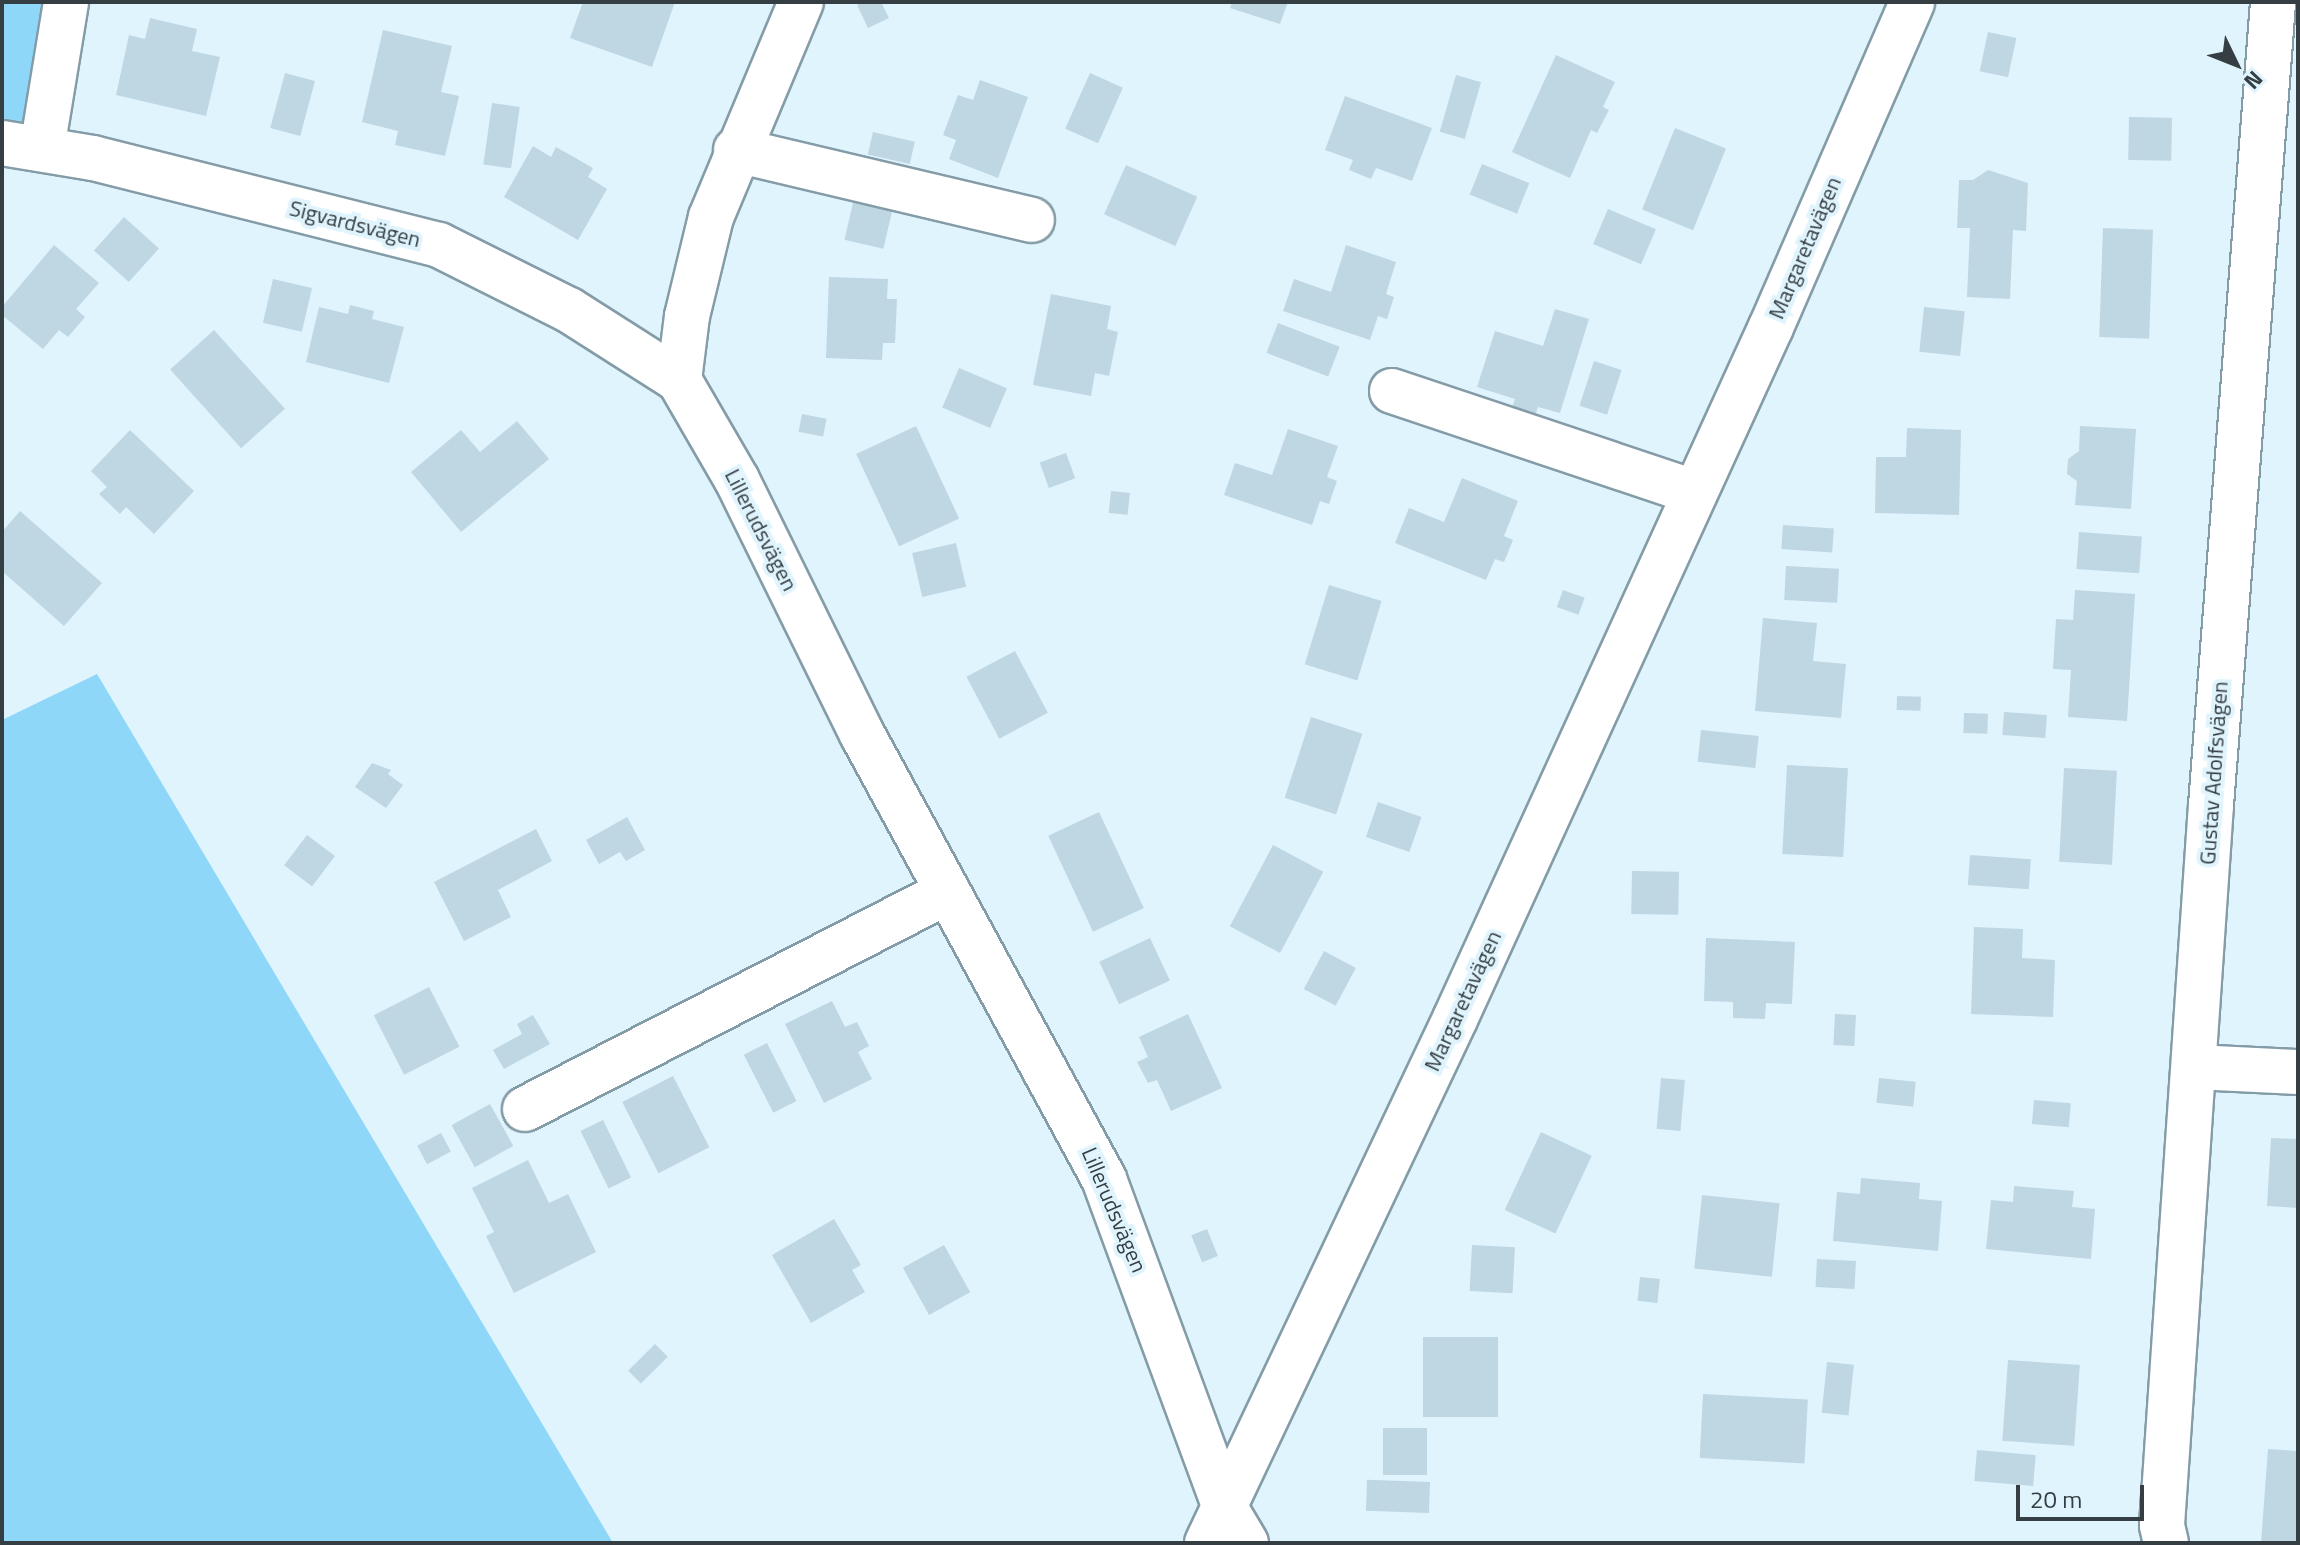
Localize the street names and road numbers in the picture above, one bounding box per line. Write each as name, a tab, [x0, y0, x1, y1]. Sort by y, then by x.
street label: Margaretavägen	[1763, 173, 1847, 323]
street label: Sigvardsvägen	[287, 195, 423, 253]
street label: Lillerudsvägen	[719, 465, 803, 595]
street label: Gustav Adolfsvägen	[2194, 680, 2234, 866]
street label: Margaretavägen	[1419, 927, 1507, 1075]
street label: Lillerudsvägen	[1076, 1143, 1152, 1277]

